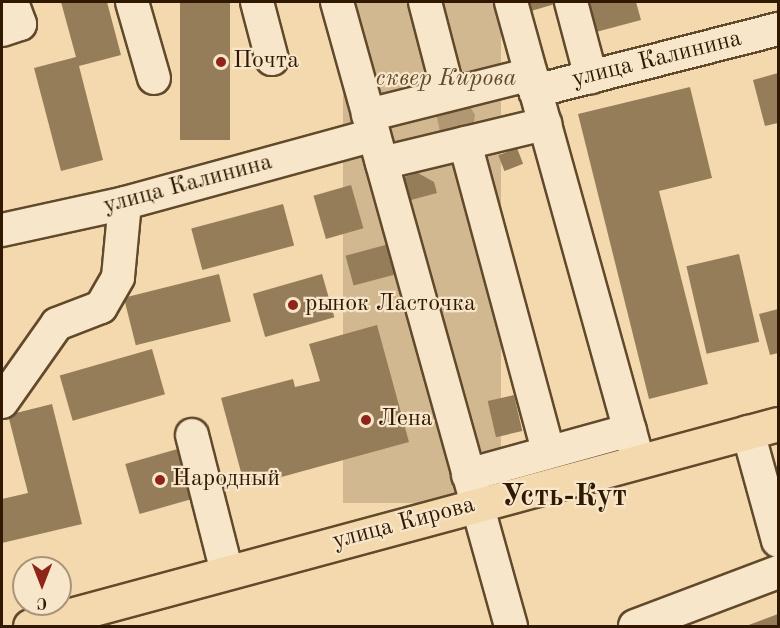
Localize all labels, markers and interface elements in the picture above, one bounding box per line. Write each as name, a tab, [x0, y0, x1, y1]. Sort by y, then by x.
street label: улица Калинина	[569, 25, 745, 95]
place label: Почта	[233, 48, 299, 76]
marker: Почта	[214, 55, 228, 69]
park label: сквер Кирова	[376, 66, 516, 94]
street label: улица Калинина	[100, 149, 276, 221]
place label: рынок Ласточка	[305, 291, 476, 319]
marker: рынок Ласточка	[286, 298, 300, 312]
place label: Лена	[378, 406, 433, 434]
marker: Лена	[359, 413, 373, 427]
place label: Народный	[172, 466, 280, 494]
marker: Народный	[153, 473, 167, 487]
district label: Усть-Кут	[501, 479, 627, 515]
street label: улица Кирова	[330, 491, 478, 557]
north arrow	[12, 556, 72, 616]
text: С	[37, 594, 47, 610]

